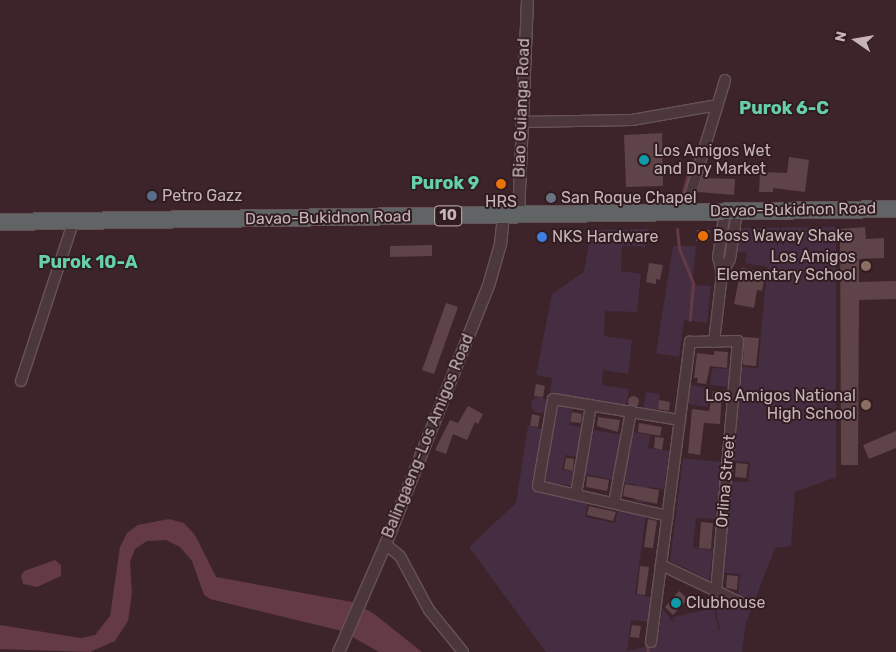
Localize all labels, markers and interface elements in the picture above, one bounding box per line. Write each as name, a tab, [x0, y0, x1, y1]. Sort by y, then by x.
north arrow	[831, 15, 881, 65]
text: N	[831, 30, 850, 43]
street label: Biao Guianga Road	[510, 38, 534, 178]
district label: Purok 6-C	[739, 97, 829, 119]
place label: Los Amigos Wet and Dry Market	[654, 141, 771, 179]
marker: Los Amigos Wet and Dry Market	[638, 154, 650, 166]
district label: Purok 9	[411, 172, 479, 194]
marker: HRS	[495, 178, 507, 190]
place label: Petro Gazz	[162, 186, 242, 206]
place label: San Roque Chapel	[561, 188, 697, 208]
marker: Petro Gazz	[146, 190, 158, 202]
place label: HRS	[485, 192, 517, 212]
marker: San Roque Chapel	[545, 192, 557, 204]
street label: Davao-Bukidnon Road	[710, 199, 876, 221]
road number: 10	[433, 204, 463, 228]
street label: Davao-Bukidnon Road	[245, 207, 411, 229]
place label: Boss Waway Shake	[713, 226, 854, 246]
place label: NKS Hardware	[552, 227, 658, 247]
marker: Boss Waway Shake	[697, 230, 709, 242]
marker: NKS Hardware	[536, 231, 548, 243]
place label: Los Amigos Elementary School	[716, 247, 856, 285]
district label: Purok 10-A	[38, 251, 138, 273]
marker: Los Amigos Elementary School	[860, 260, 872, 272]
street label: Balingaeng-Los Amigos Road	[378, 331, 478, 541]
place label: Los Amigos National High School	[705, 386, 856, 424]
marker: Los Amigos National High School	[860, 399, 872, 411]
street label: Orlina Street	[712, 434, 740, 528]
place label: Clubhouse	[686, 593, 765, 613]
marker: Clubhouse	[670, 597, 682, 609]

